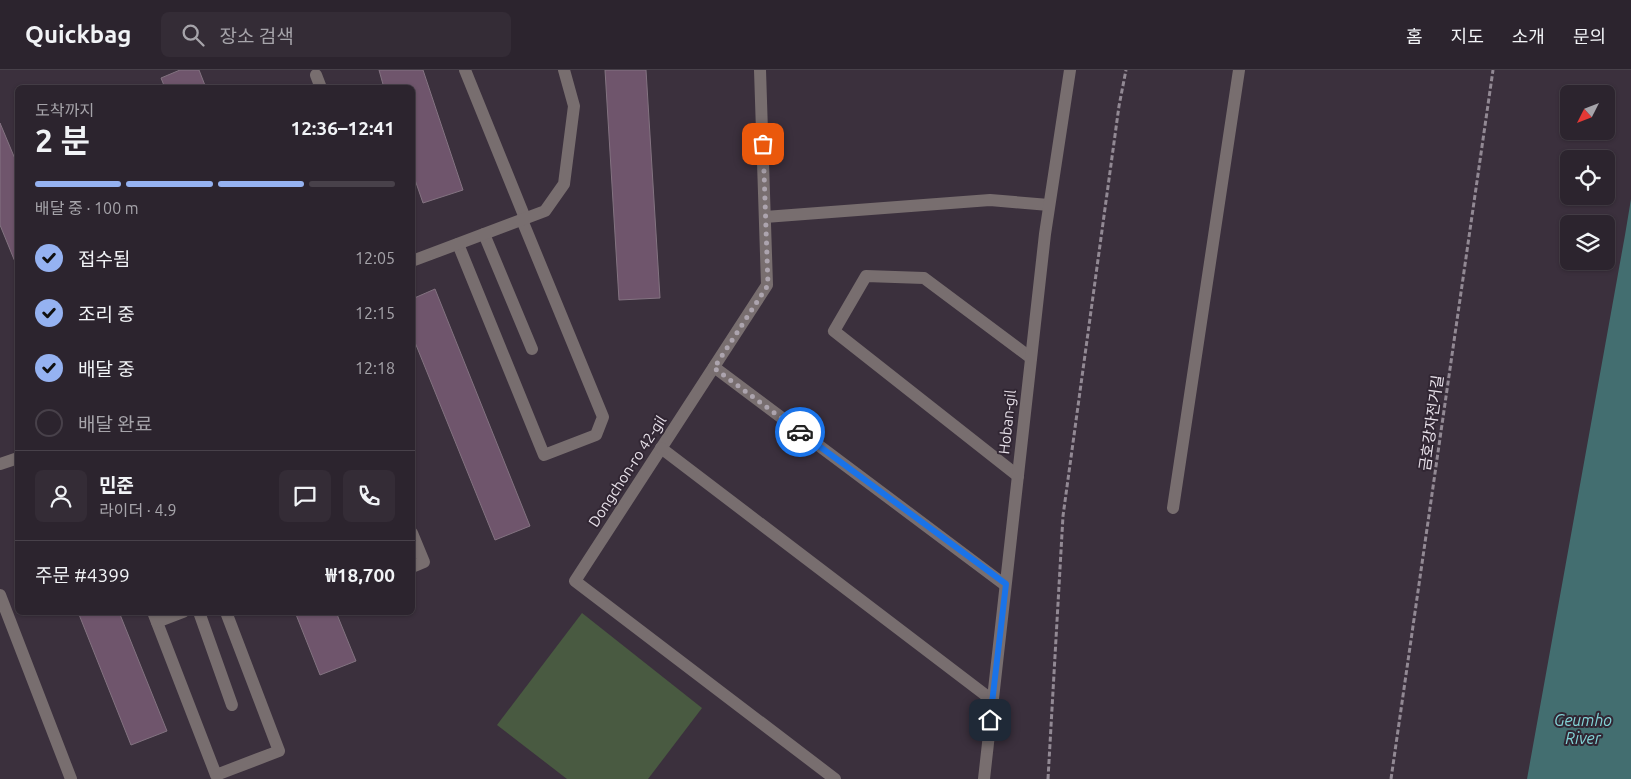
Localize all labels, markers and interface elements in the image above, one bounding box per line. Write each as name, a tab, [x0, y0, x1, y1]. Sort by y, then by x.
search box	[161, 12, 511, 57]
text: Quickbag	[25, 21, 131, 48]
icon: search	[179, 21, 207, 49]
text: 장소 검색	[219, 25, 294, 47]
text: 홈	[1406, 26, 1423, 46]
text: 지도	[1451, 26, 1484, 46]
text: 소개	[1512, 26, 1545, 46]
text: 문의	[1573, 26, 1606, 46]
north arrow	[1560, 85, 1615, 140]
map controls	[1560, 85, 1615, 270]
text: 도착까지	[35, 101, 94, 119]
text: 12:36–12:41	[290, 117, 395, 139]
text: 2 분	[35, 122, 90, 158]
pin	[742, 123, 784, 165]
icon: bag	[749, 130, 777, 158]
button: locate	[1560, 150, 1615, 205]
text: 배달 중 · 100 m	[35, 199, 139, 217]
button: layers	[1560, 215, 1615, 270]
icon: check	[35, 244, 63, 272]
text: 접수됨	[78, 248, 130, 270]
text: 12:05	[355, 249, 395, 267]
icon: check	[35, 299, 63, 327]
text: 조리 중	[78, 303, 135, 325]
text: 12:15	[355, 304, 395, 322]
icon: check	[35, 354, 63, 382]
text: 배달 중	[78, 358, 135, 380]
text: 12:18	[355, 359, 395, 377]
street label: 금호강자전거길	[1416, 374, 1446, 472]
street label: Hoban-gil	[995, 389, 1019, 455]
courier	[775, 407, 825, 457]
street label: Dongchon-ro 42-gil	[585, 412, 669, 530]
text: 배달 완료	[78, 413, 152, 435]
icon: car	[786, 418, 814, 446]
button: person	[35, 470, 87, 522]
button: chat	[279, 470, 331, 522]
button: phone	[343, 470, 395, 522]
text: 민준	[99, 474, 134, 496]
text: 라이더 · 4.9	[99, 501, 176, 519]
text: 주문 #4399	[35, 564, 130, 586]
text: ₩18,700	[326, 564, 395, 586]
pin	[969, 699, 1011, 741]
icon: home	[976, 706, 1004, 734]
water label: Geumho River	[1554, 711, 1612, 747]

